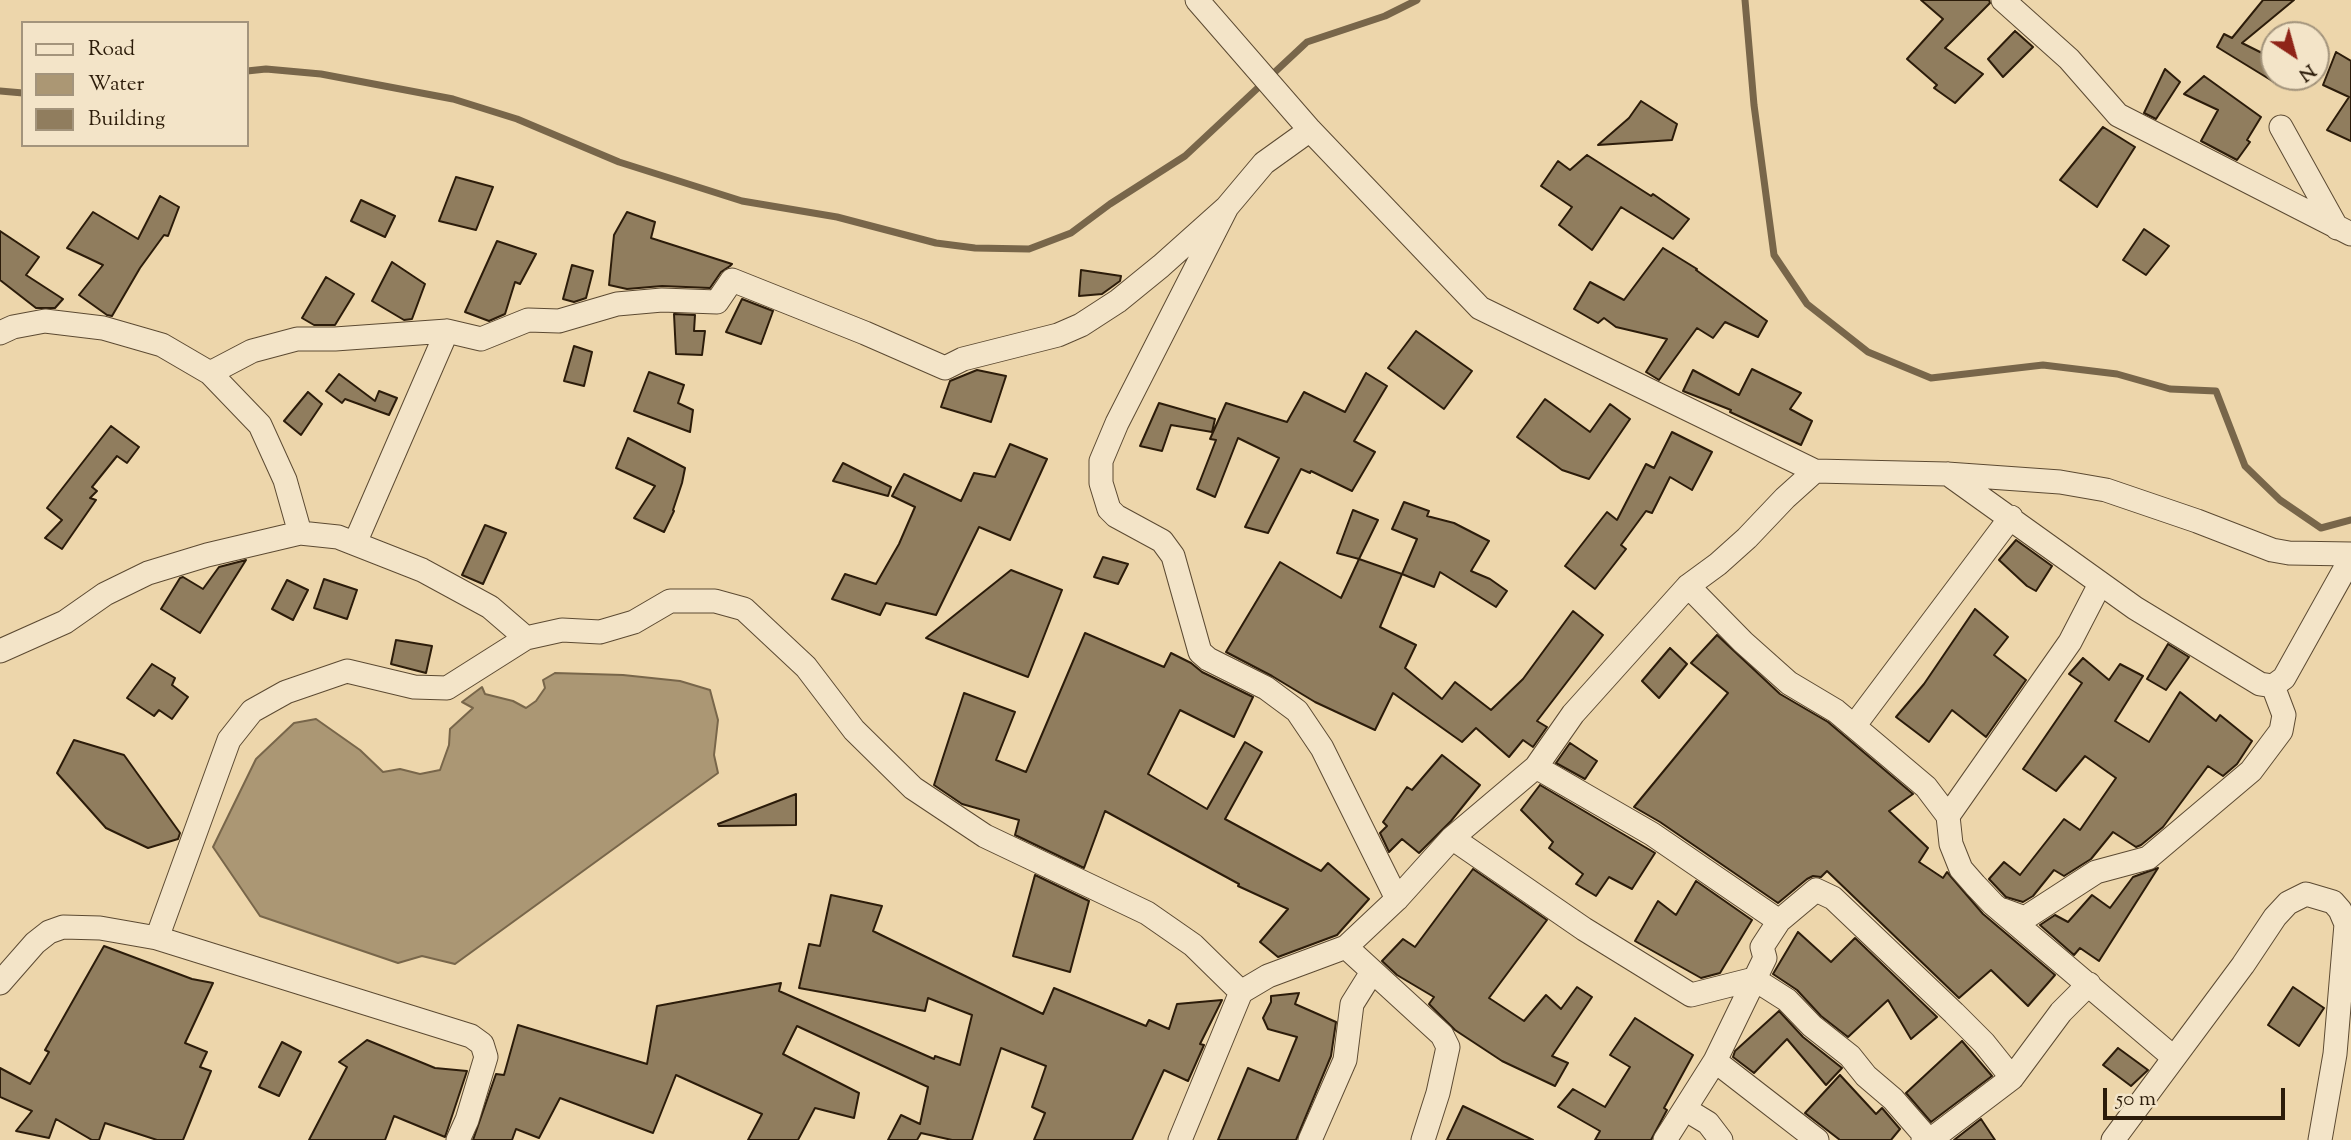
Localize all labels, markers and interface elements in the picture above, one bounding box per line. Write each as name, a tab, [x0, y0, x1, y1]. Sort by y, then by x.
legend	[21, 21, 248, 147]
north arrow	[2260, 21, 2330, 91]
text: Road	[88, 35, 135, 65]
text: N	[2292, 56, 2321, 87]
text: Water	[88, 70, 144, 100]
text: Building	[88, 105, 165, 135]
scale bar	[2106, 1074, 2288, 1118]
text: 50 m	[2116, 1085, 2156, 1115]

